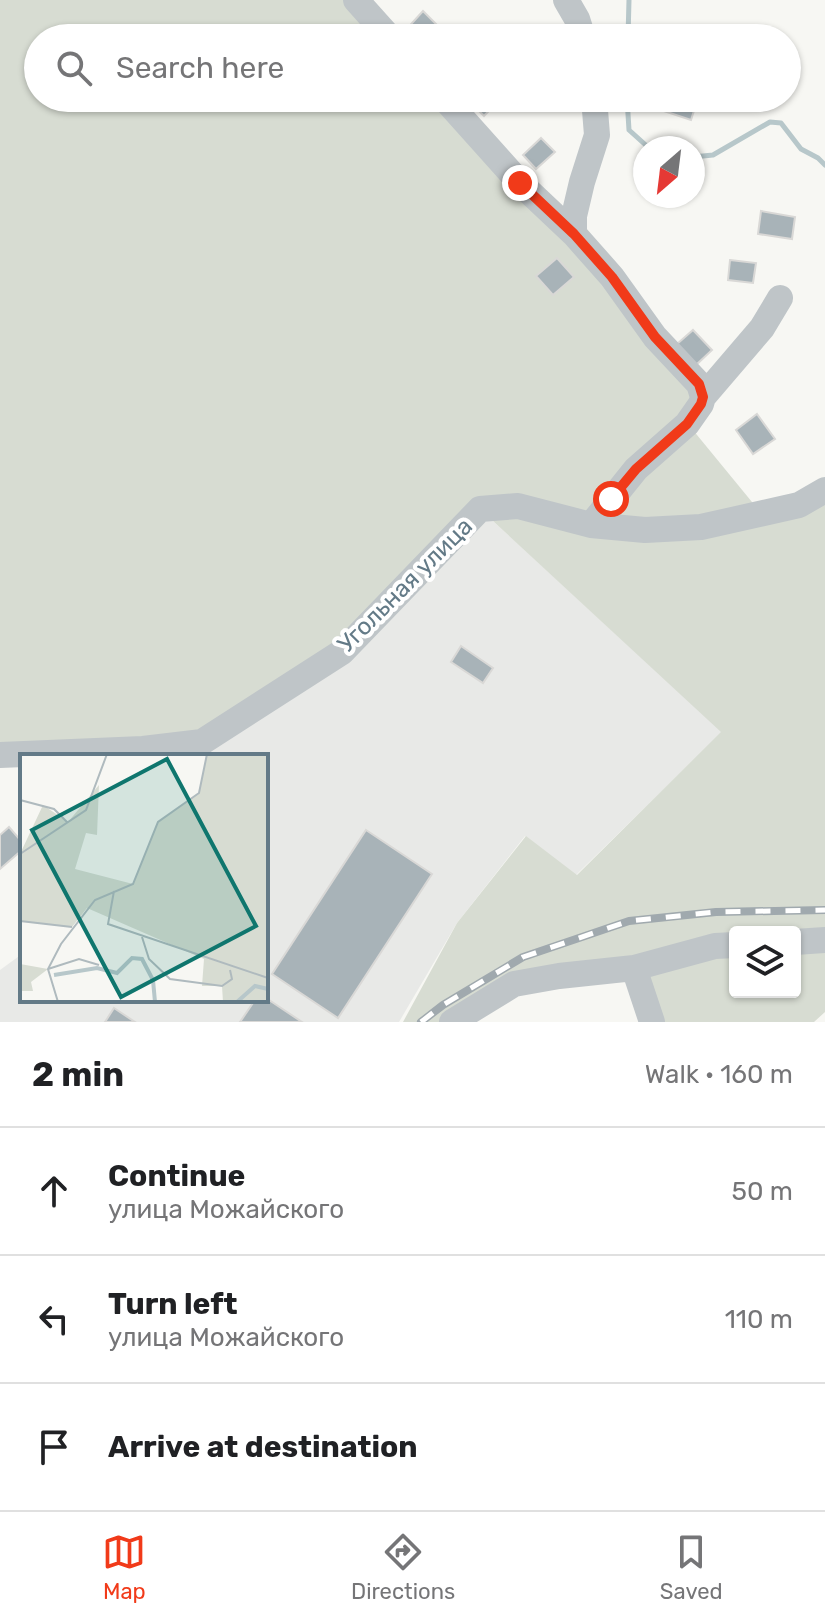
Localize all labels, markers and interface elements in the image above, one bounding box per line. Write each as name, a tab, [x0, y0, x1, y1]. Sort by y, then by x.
search box	[24, 24, 801, 112]
icon: search	[52, 46, 96, 90]
text: Search here	[116, 50, 284, 86]
north arrow	[633, 136, 705, 208]
route end	[502, 165, 538, 201]
route start	[593, 481, 629, 517]
street label: Угольная улица	[332, 512, 478, 658]
inset map	[20, 754, 268, 1002]
map controls	[729, 926, 801, 998]
button: layers	[729, 926, 801, 998]
text: 2 min	[32, 1054, 124, 1095]
text: Walk · 160 m	[645, 1059, 793, 1090]
text: Continue	[108, 1158, 245, 1194]
icon: ahead	[32, 1169, 76, 1213]
text: 50 m	[732, 1176, 793, 1207]
text: улица Можайского	[108, 1194, 344, 1225]
text: Turn left	[108, 1286, 238, 1322]
icon: left	[32, 1297, 76, 1341]
text: 110 m	[725, 1304, 793, 1335]
text: улица Можайского	[108, 1322, 344, 1353]
icon: arrive	[32, 1425, 76, 1469]
text: Arrive at destination	[108, 1429, 418, 1465]
tab: Map	[102, 1530, 146, 1605]
tab: Directions	[351, 1530, 455, 1605]
tab: Saved	[660, 1530, 723, 1605]

